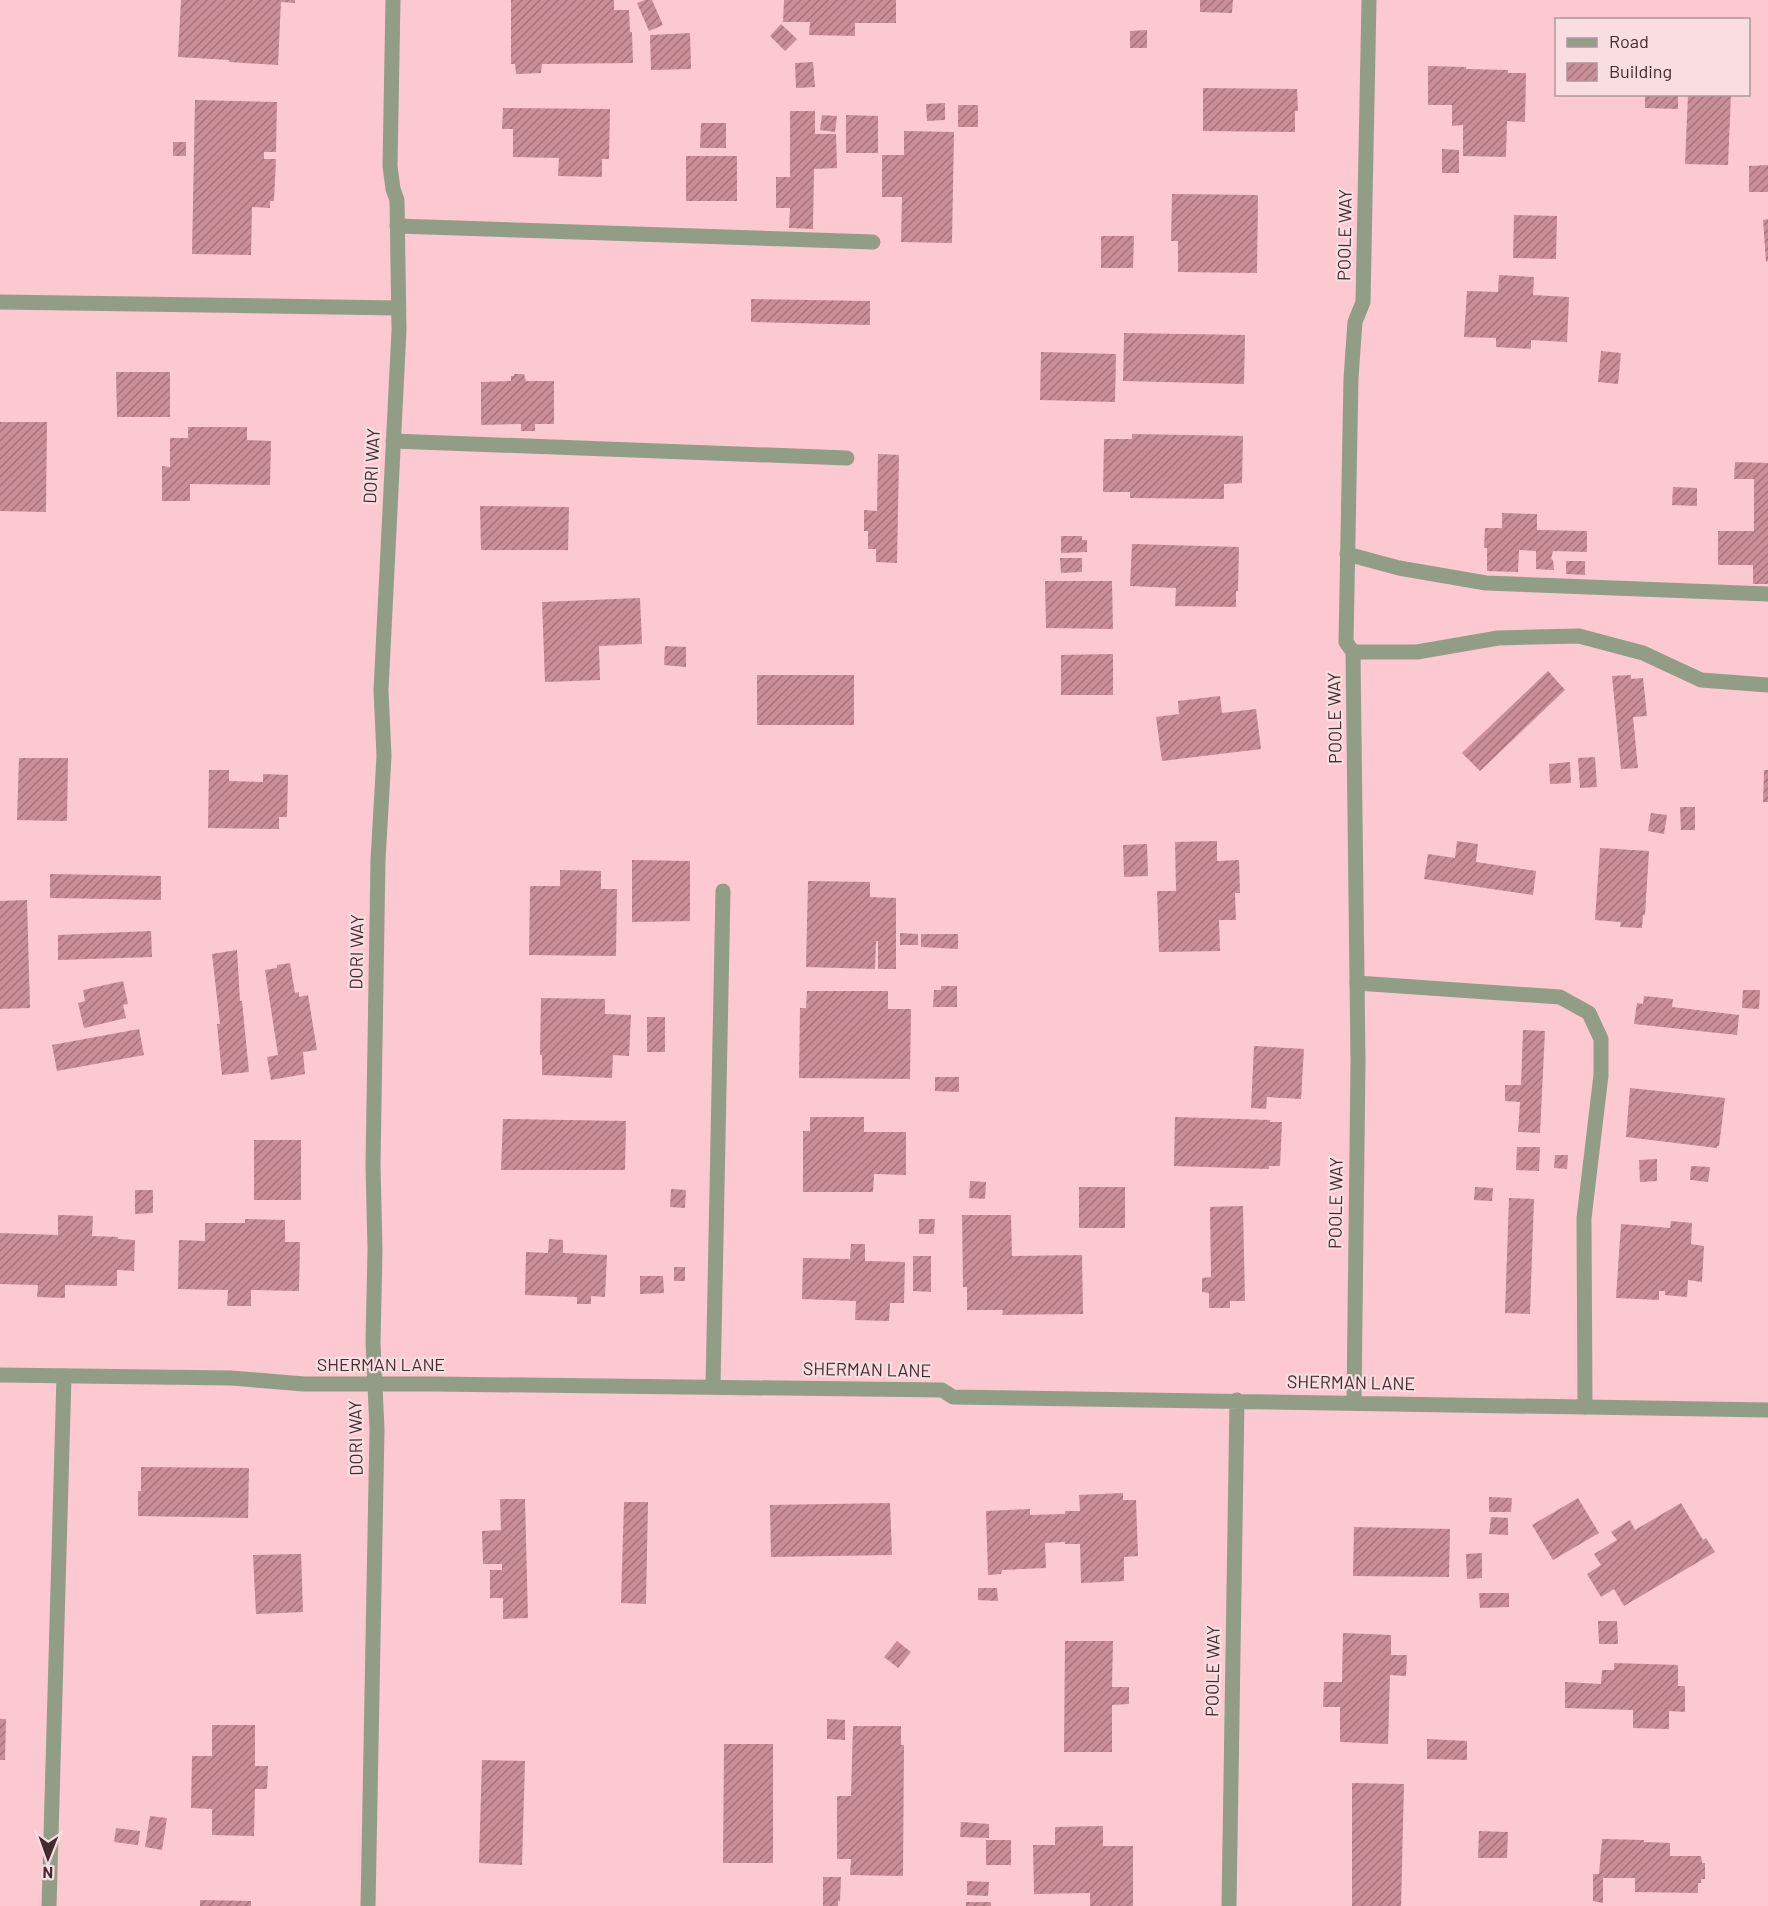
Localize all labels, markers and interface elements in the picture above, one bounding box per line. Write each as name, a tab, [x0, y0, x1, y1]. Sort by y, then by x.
legend	[1555, 18, 1750, 96]
text: Road	[1609, 30, 1649, 52]
text: Building	[1609, 60, 1672, 82]
street label: POOLE WAY	[1332, 189, 1356, 281]
street label: DORI WAY	[358, 428, 384, 504]
street label: POOLE WAY	[1322, 672, 1346, 764]
street label: DORI WAY	[344, 914, 368, 990]
street label: POOLE WAY	[1323, 1157, 1347, 1249]
street label: SHERMAN LANE	[317, 1353, 445, 1375]
street label: SHERMAN LANE	[803, 1357, 931, 1381]
street label: SHERMAN LANE	[1287, 1370, 1415, 1394]
street label: DORI WAY	[343, 1400, 367, 1476]
street label: POOLE WAY	[1200, 1625, 1224, 1717]
north arrow	[18, 1828, 78, 1888]
text: N	[42, 1864, 53, 1883]

